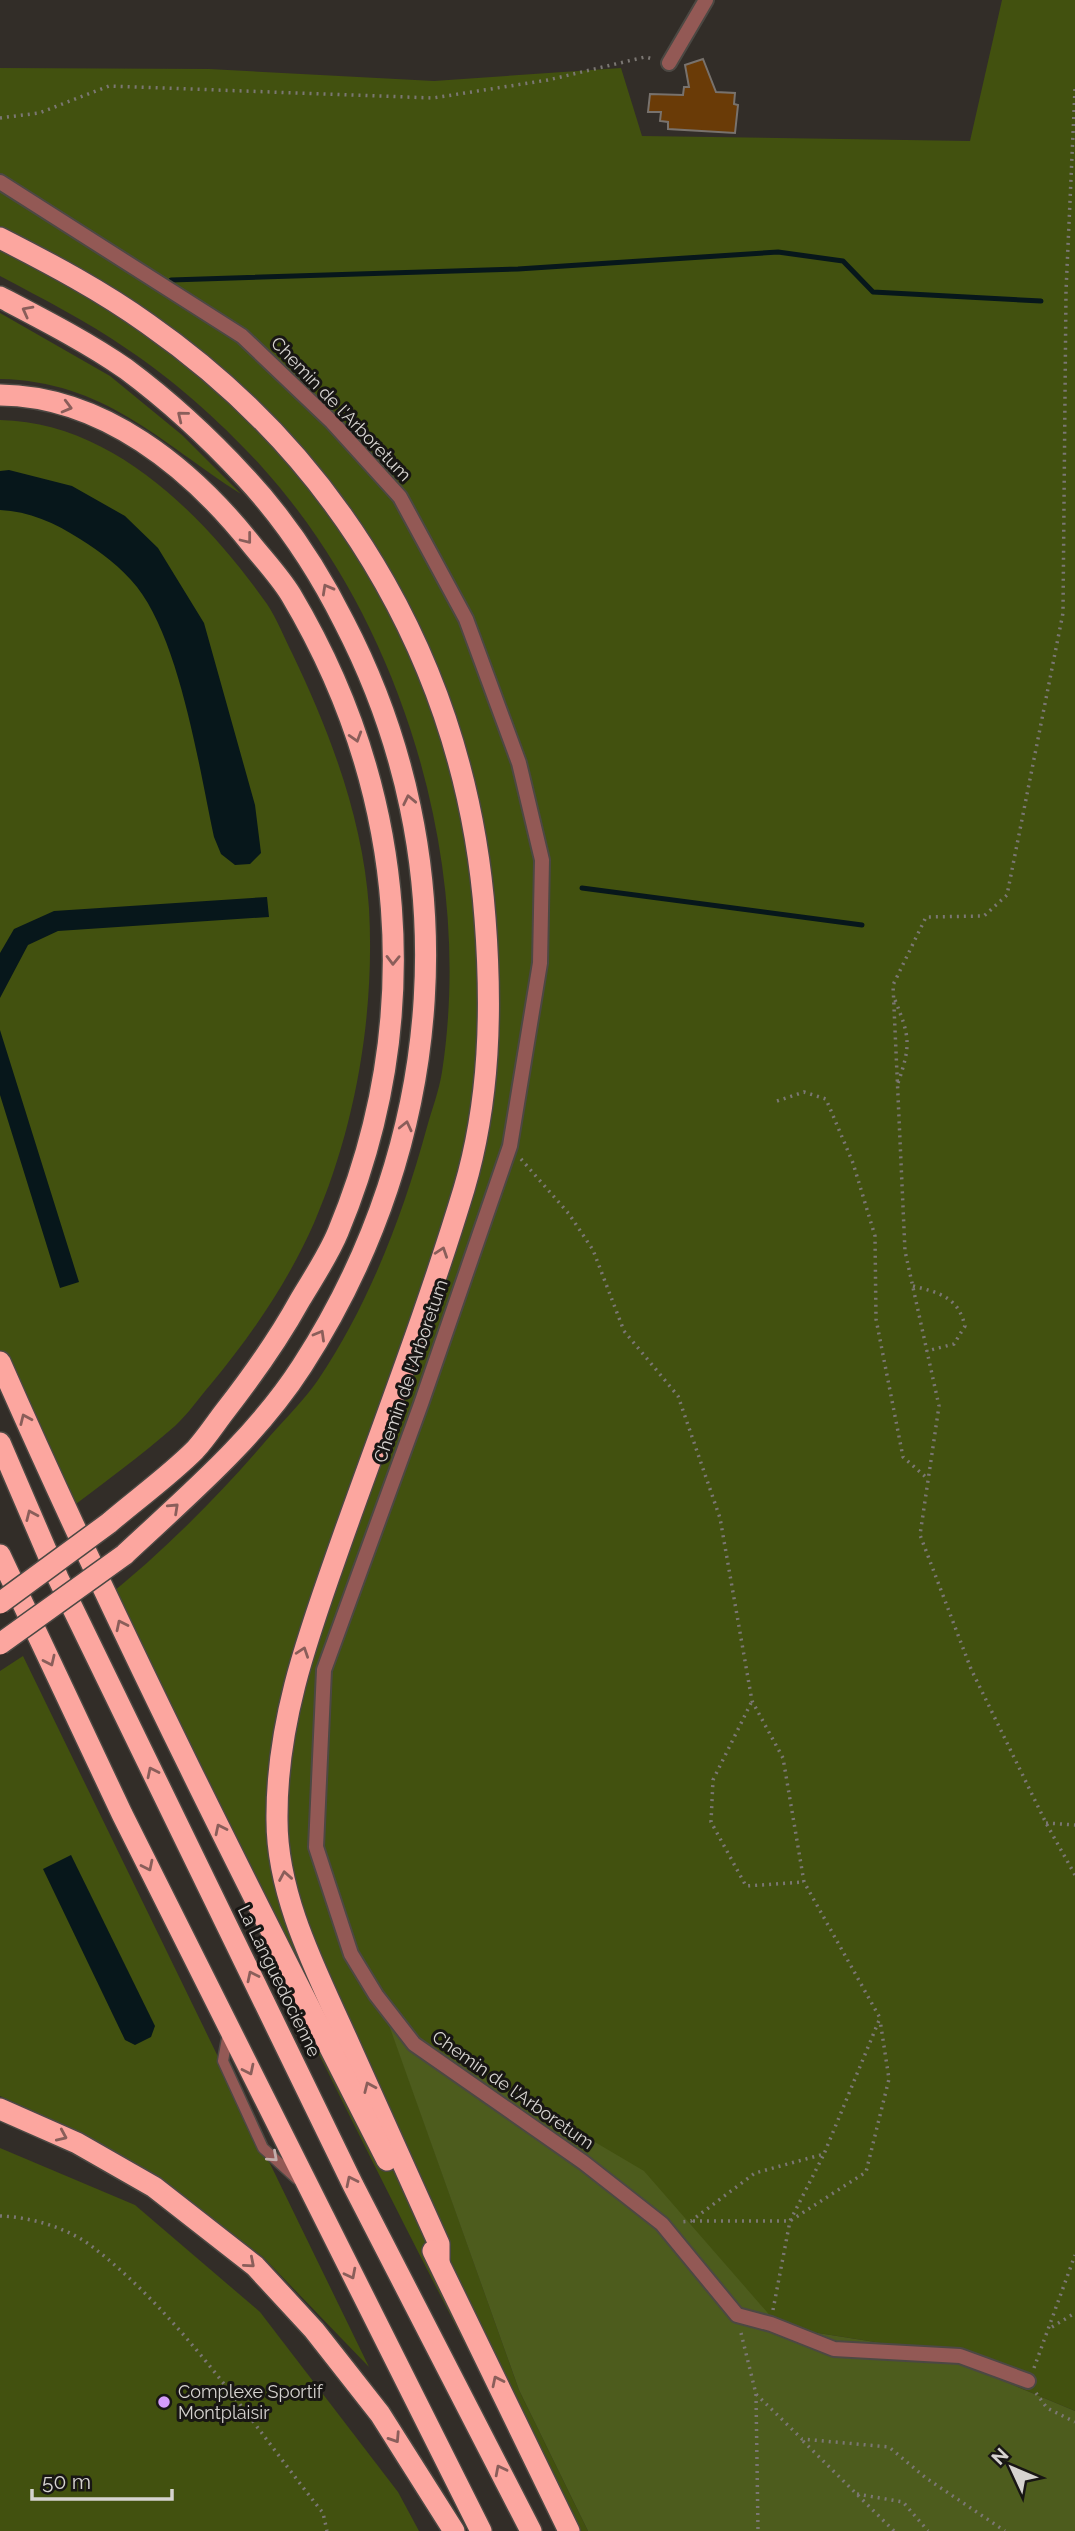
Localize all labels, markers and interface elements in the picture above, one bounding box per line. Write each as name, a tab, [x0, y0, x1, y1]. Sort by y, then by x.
one-way arrow	[22, 306, 34, 319]
street label: Chemin de l'Arboretum	[267, 332, 416, 485]
one-way arrow	[61, 399, 73, 413]
one-way arrow	[178, 411, 190, 424]
one-way arrow	[239, 531, 252, 543]
one-way arrow	[322, 584, 335, 597]
one-way arrow	[347, 731, 362, 743]
one-way arrow	[403, 794, 418, 806]
one-way arrow	[385, 955, 401, 965]
one-way arrow	[397, 1120, 412, 1132]
one-way arrow	[434, 1246, 448, 1259]
street label: Chemin de l'Arboretum	[369, 1276, 452, 1465]
one-way arrow	[312, 1330, 325, 1343]
one-way arrow	[19, 1414, 33, 1426]
one-way arrow	[166, 1504, 179, 1517]
one-way arrow	[25, 1510, 39, 1522]
one-way arrow	[115, 1620, 129, 1632]
one-way arrow	[295, 1646, 309, 1659]
one-way arrow	[42, 1654, 56, 1666]
one-way arrow	[147, 1767, 161, 1779]
one-way arrow	[215, 1824, 229, 1836]
one-way arrow	[140, 1859, 153, 1872]
one-way arrow	[278, 1870, 293, 1882]
street label: La Languedocienne	[234, 1902, 325, 2060]
one-way arrow	[247, 1971, 261, 1983]
street label: Chemin de l'Arboretum	[428, 2026, 598, 2153]
one-way arrow	[240, 2063, 254, 2075]
one-way arrow	[363, 2081, 377, 2094]
one-way arrow	[55, 2128, 68, 2142]
one-way arrow	[265, 2149, 278, 2161]
one-way arrow	[345, 2176, 359, 2188]
one-way arrow	[242, 2255, 255, 2267]
one-way arrow	[342, 2267, 356, 2279]
one-way arrow	[491, 2376, 505, 2388]
place label: Complexe Sportif Montplaisir	[178, 2381, 324, 2423]
marker: Complexe Sportif Montplaisir	[156, 2394, 172, 2410]
one-way arrow	[387, 2430, 400, 2443]
north arrow	[977, 2433, 1047, 2503]
text: N	[987, 2443, 1013, 2469]
scale bar	[32, 2458, 172, 2502]
one-way arrow	[495, 2465, 509, 2477]
text: 50 m	[42, 2469, 91, 2494]

